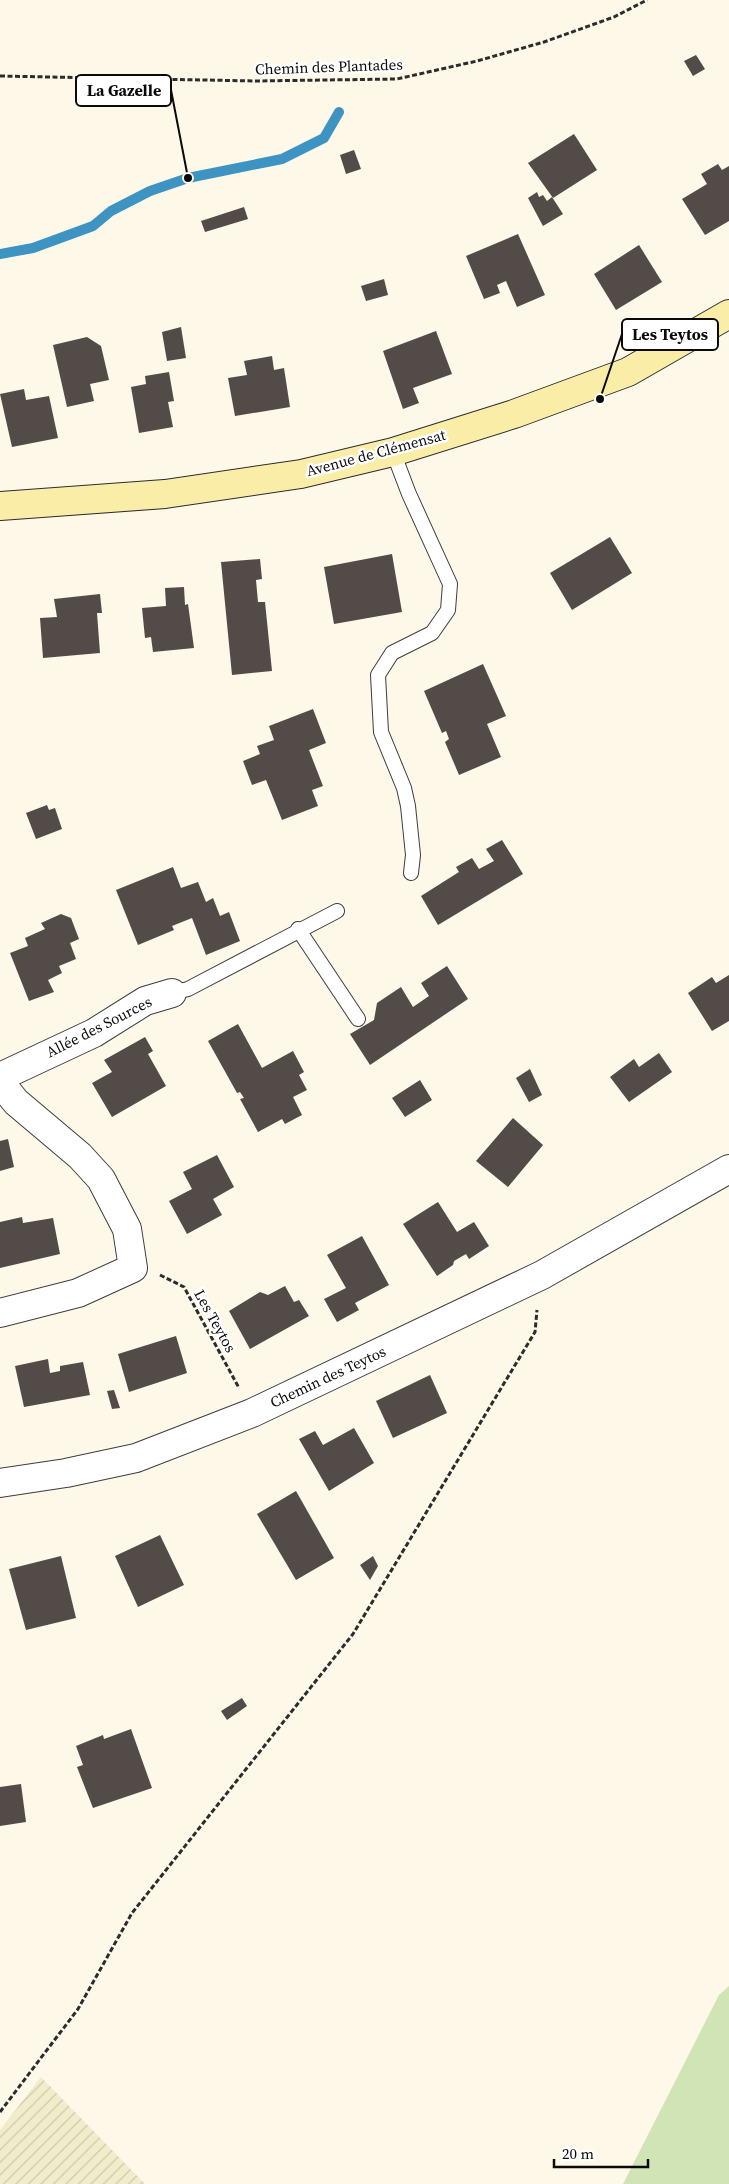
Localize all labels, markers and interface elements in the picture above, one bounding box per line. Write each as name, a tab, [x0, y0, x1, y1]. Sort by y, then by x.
street label: Chemin des Plantades	[255, 53, 403, 80]
callout: La Gazelle	[76, 75, 171, 106]
text: La Gazelle	[87, 79, 161, 101]
callout: Les Teytos	[622, 319, 718, 350]
text: Les Teytos	[632, 323, 708, 345]
street label: Avenue de Clémensat	[304, 424, 448, 481]
street label: Allée des Sources	[42, 991, 155, 1062]
street label: Les Teytos	[189, 1285, 241, 1356]
street label: Chemin des Teytos	[266, 1341, 389, 1413]
scale bar	[554, 2136, 648, 2168]
text: 20 m	[562, 2143, 594, 2164]

